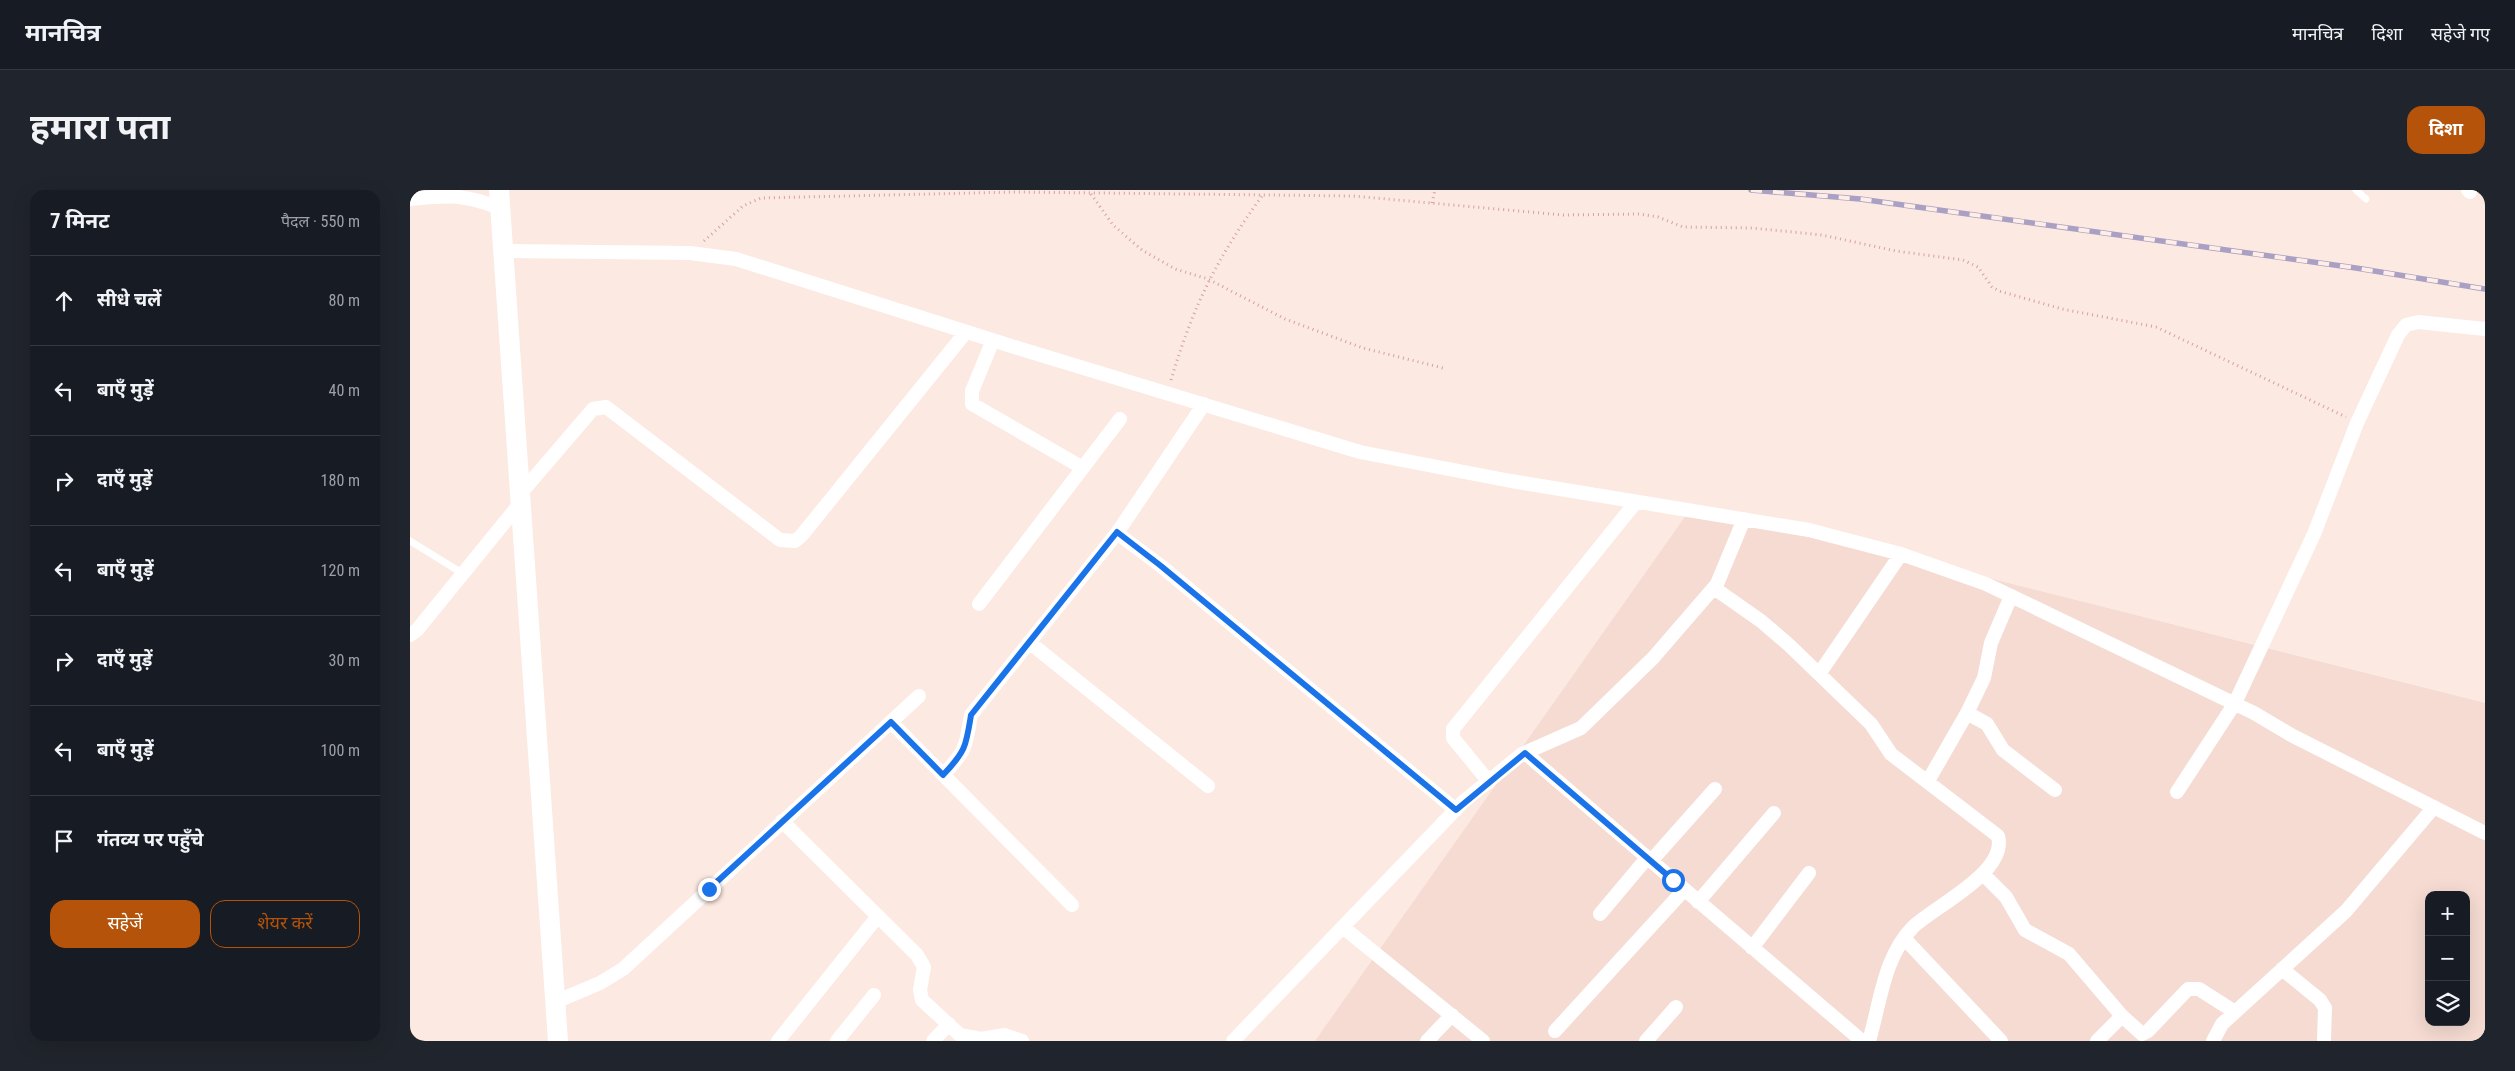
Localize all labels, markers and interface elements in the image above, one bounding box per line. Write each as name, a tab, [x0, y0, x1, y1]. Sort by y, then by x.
text: मानचित्र	[25, 19, 101, 47]
text: मानचित्र	[2292, 23, 2344, 44]
text: दिशा	[2372, 23, 2403, 44]
text: सहेजे गए	[2431, 23, 2490, 44]
button: दिशा	[2407, 106, 2485, 154]
text: हमारा पता	[30, 107, 170, 148]
text: 7 मिनट	[50, 209, 110, 233]
text: पैदल · 550 m	[281, 212, 360, 231]
icon: ahead	[50, 287, 78, 315]
text: सीधे चलें	[97, 288, 161, 311]
text: 80 m	[328, 291, 360, 310]
icon: left	[50, 377, 78, 405]
text: बाएँ मुड़ें	[97, 378, 153, 401]
text: 40 m	[328, 381, 360, 400]
icon: right	[50, 467, 78, 495]
text: दाएँ मुड़ें	[97, 468, 152, 491]
text: 180 m	[321, 471, 360, 490]
icon: left	[50, 557, 78, 585]
text: बाएँ मुड़ें	[97, 558, 153, 581]
text: 120 m	[321, 561, 360, 580]
icon: right	[50, 647, 78, 675]
text: दाएँ मुड़ें	[97, 648, 152, 671]
text: 30 m	[328, 651, 360, 670]
icon: left	[50, 737, 78, 765]
text: बाएँ मुड़ें	[97, 738, 153, 761]
text: 100 m	[321, 741, 360, 760]
icon: arrive	[50, 827, 78, 855]
text: गंतव्य पर पहुँचे	[97, 828, 203, 851]
route start	[1662, 869, 1685, 892]
route end	[698, 878, 721, 901]
map controls	[2425, 891, 2470, 1026]
button: +	[2425, 891, 2470, 936]
button: सहेजें	[50, 900, 200, 948]
button: शेयर करें	[210, 900, 360, 948]
button: −	[2425, 936, 2470, 981]
button: layers	[2425, 981, 2470, 1026]

